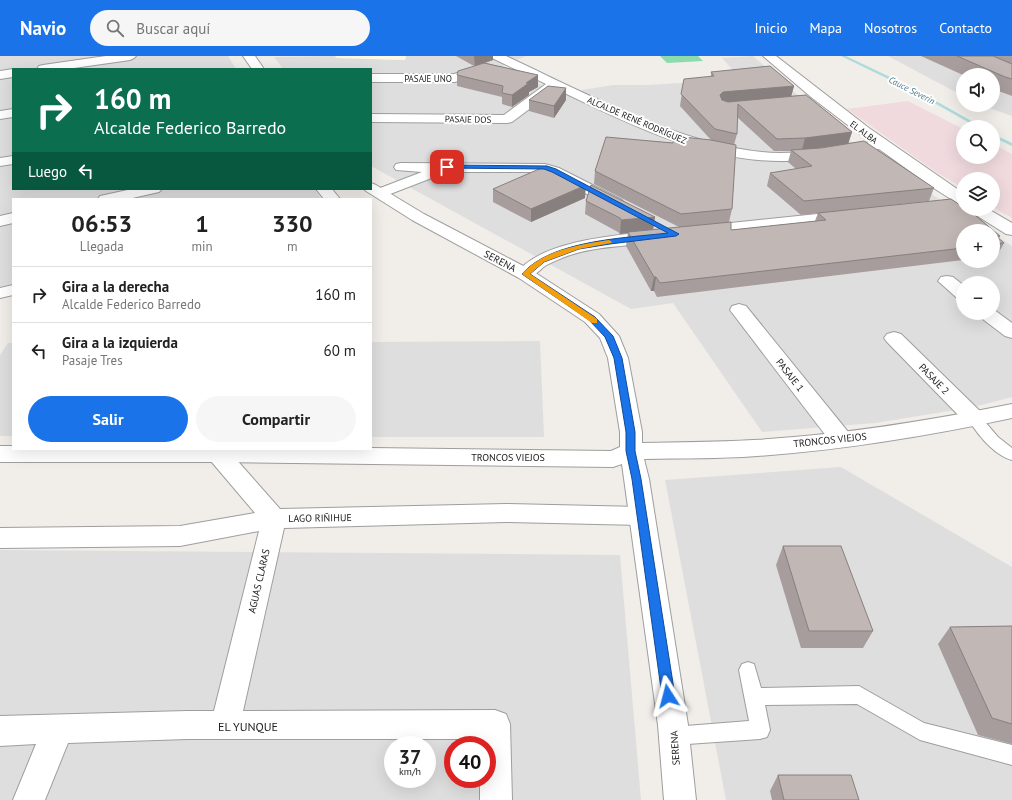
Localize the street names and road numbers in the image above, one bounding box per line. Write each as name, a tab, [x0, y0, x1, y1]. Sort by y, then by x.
street label: PASAJE UNO	[404, 73, 452, 84]
street label: ALCALDE RENÉ RODRÍGUEZ	[586, 94, 688, 146]
street label: PASAJE DOS	[445, 113, 492, 125]
street label: EL ALBA	[848, 118, 881, 146]
street label: SERENA	[482, 247, 518, 275]
street label: PASAJE 1	[773, 356, 807, 394]
street label: PASAJE 2	[916, 361, 952, 397]
street label: TRONCOS VIEJOS	[793, 430, 867, 450]
street label: TRONCOS VIEJOS	[471, 451, 545, 464]
street label: LAGO RIÑIHUE	[288, 511, 352, 525]
street label: AGUAS CLARAS	[245, 548, 273, 614]
street label: EL YUNQUE	[218, 719, 278, 734]
street label: SERENA	[667, 730, 683, 766]

